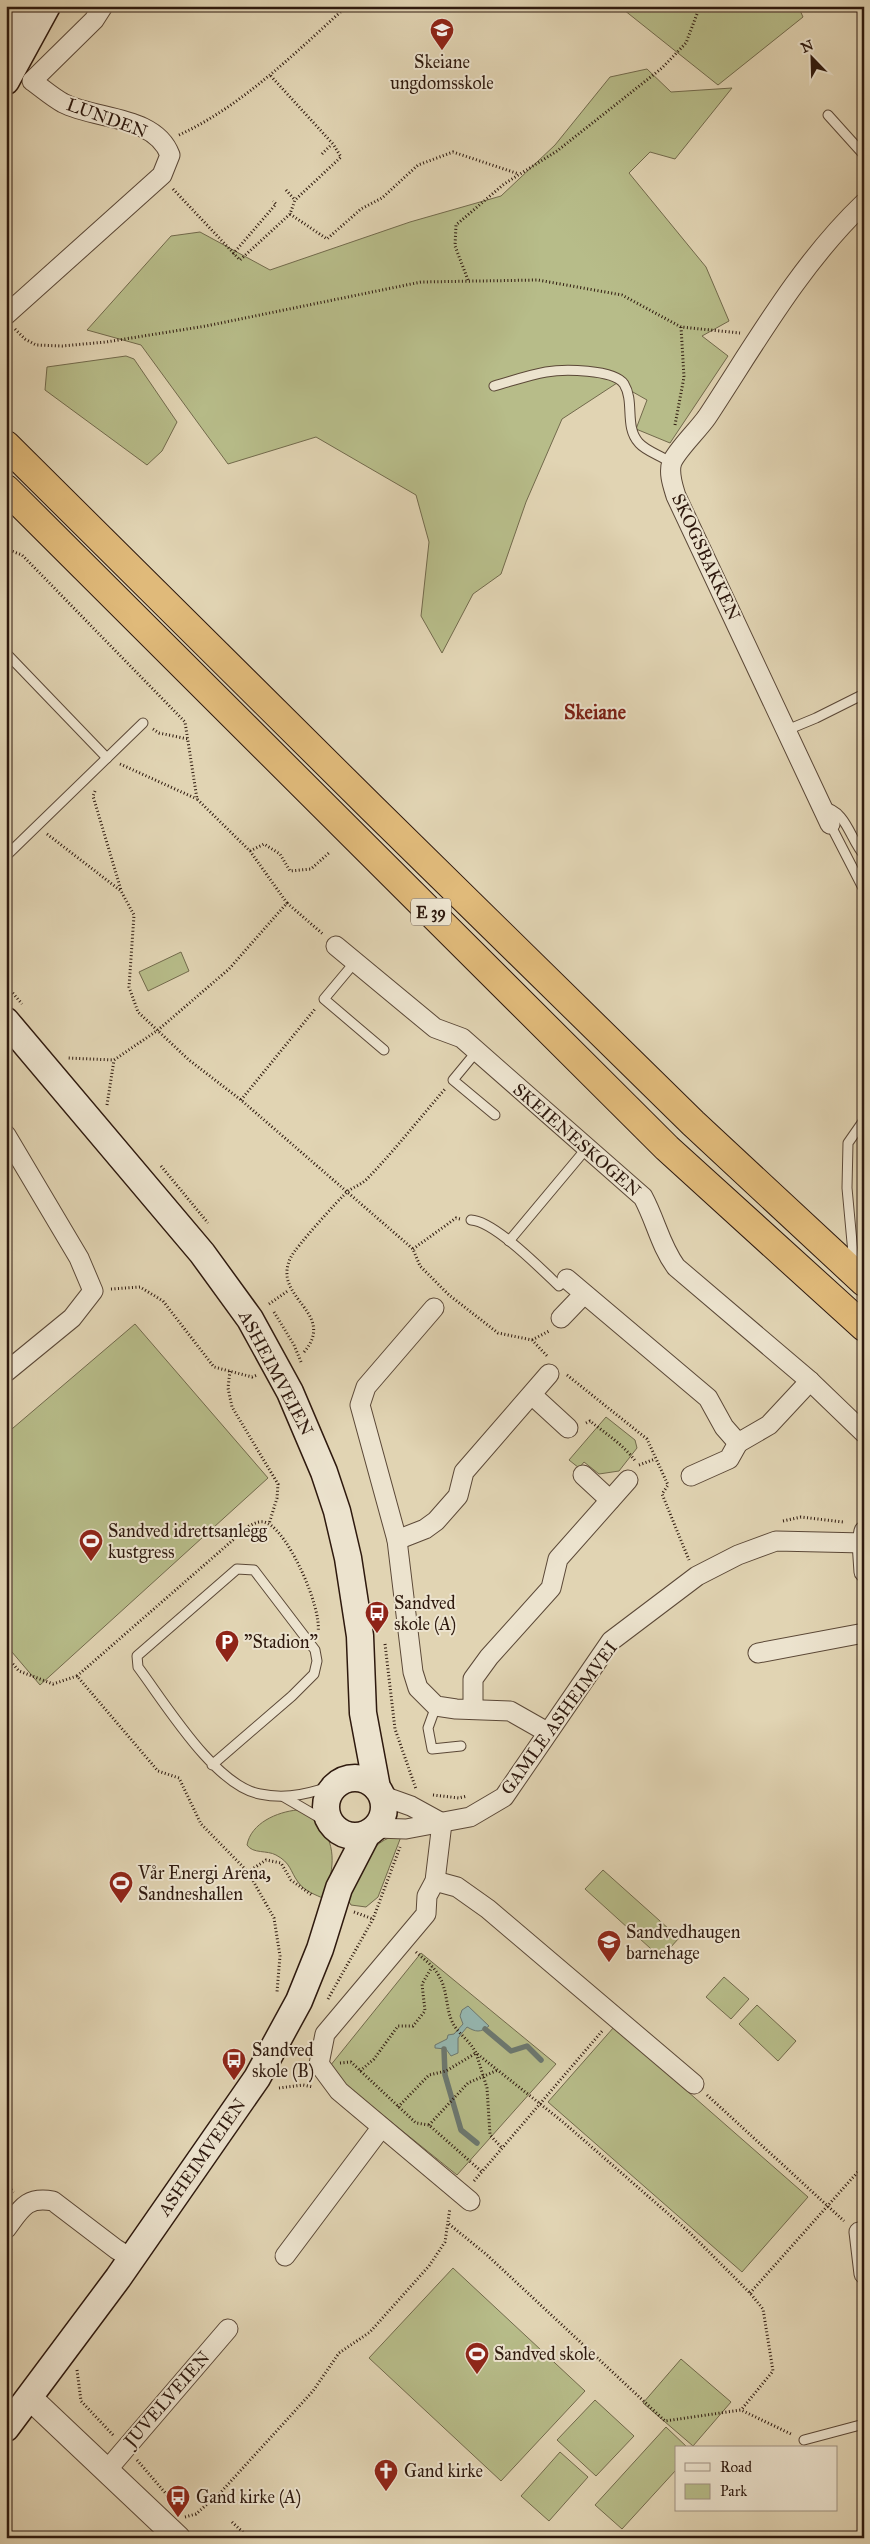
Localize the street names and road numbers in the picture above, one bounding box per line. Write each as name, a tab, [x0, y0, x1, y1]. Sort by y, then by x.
street label: LUNDEN	[64, 93, 150, 143]
street label: SKOGSBAKKEN	[667, 490, 745, 624]
road number: E 39	[411, 899, 451, 926]
street label: SKEIENESKOGEN	[509, 1078, 645, 1202]
street label: ASHEIMVEIEN	[233, 1306, 318, 1439]
street label: GAMLE ASHEIMVEI	[496, 1637, 622, 1799]
street label: ASHEIMVEIEN	[153, 2094, 251, 2221]
street label: JUVELVEIEN	[118, 2347, 215, 2454]

